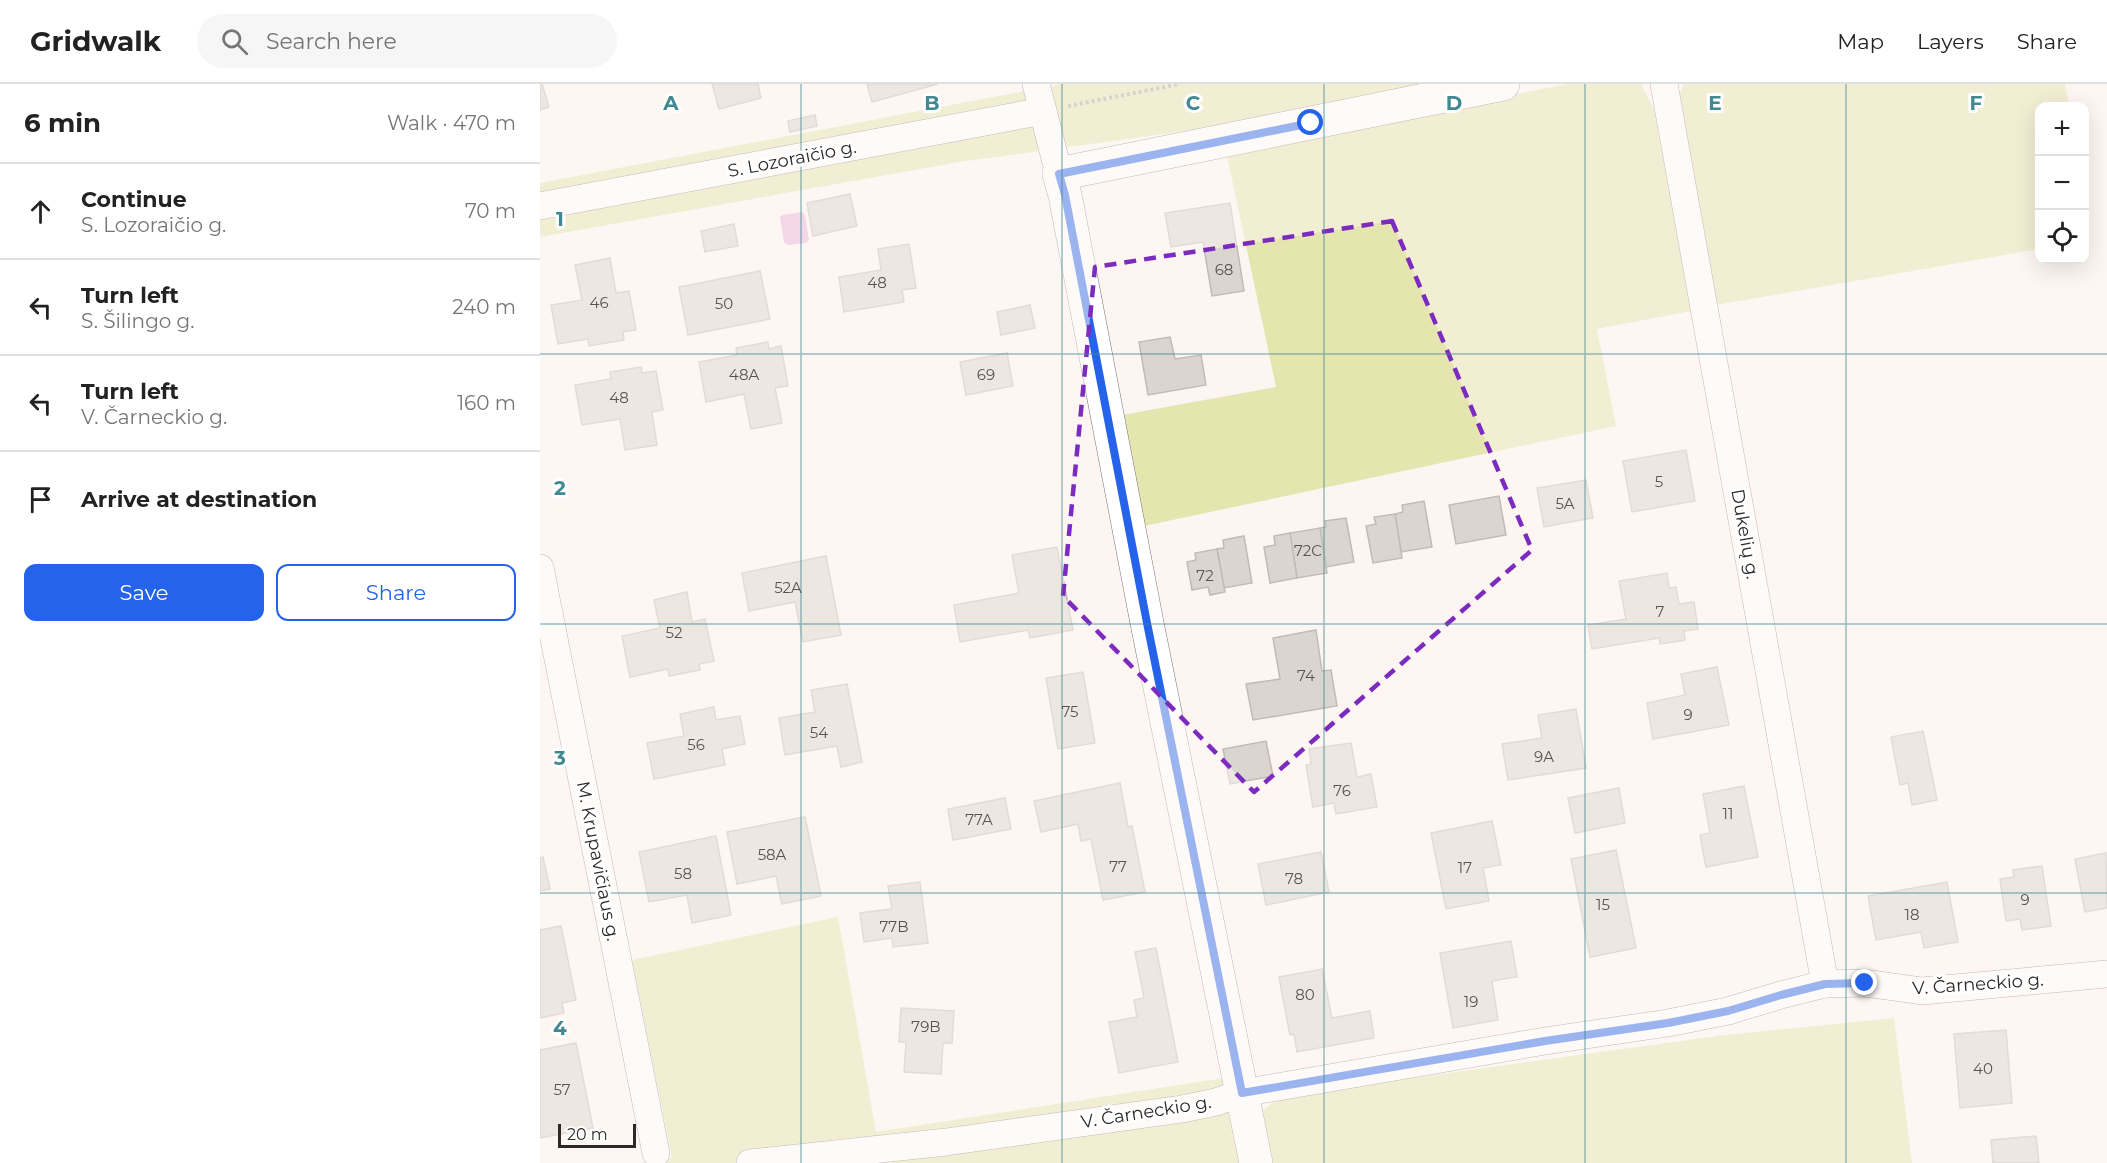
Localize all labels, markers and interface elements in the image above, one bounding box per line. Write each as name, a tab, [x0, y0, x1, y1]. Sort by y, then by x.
search box	[197, 14, 617, 68]
text: Gridwalk	[30, 24, 161, 58]
icon: search	[218, 25, 251, 58]
text: Search here	[266, 28, 397, 55]
text: Map	[1837, 29, 1884, 54]
text: Layers	[1917, 29, 1984, 54]
text: Share	[2017, 29, 2077, 54]
text: A	[662, 91, 679, 115]
text: B	[924, 91, 940, 115]
text: C	[1186, 91, 1201, 115]
text: D	[1446, 91, 1462, 115]
text: E	[1708, 91, 1722, 115]
text: F	[1970, 91, 1983, 115]
map controls	[2035, 102, 2089, 264]
button: +	[2035, 102, 2089, 156]
text: 6 min	[24, 107, 101, 139]
route start	[1297, 109, 1323, 135]
text: Walk · 470 m	[387, 111, 516, 135]
street label: S. Lozoraičio g.	[726, 136, 858, 182]
button: −	[2035, 156, 2089, 210]
text: Continue	[81, 186, 187, 213]
icon: ahead	[24, 195, 57, 228]
text: 70 m	[465, 199, 516, 223]
text: 1	[556, 207, 564, 231]
button: locate	[2035, 210, 2089, 264]
text: S. Lozoraičio g.	[81, 213, 226, 237]
house number: 68	[1215, 260, 1233, 279]
house number: 48	[867, 273, 887, 292]
text: Turn left	[81, 282, 179, 309]
icon: left	[24, 291, 57, 324]
house number: 46	[589, 293, 609, 312]
house number: 50	[715, 294, 733, 313]
text: 240 m	[452, 295, 516, 319]
text: S. Šilingo g.	[81, 309, 195, 333]
house number: 48A	[729, 365, 759, 384]
house number: 69	[977, 365, 995, 384]
text: Turn left	[81, 378, 179, 405]
icon: left	[24, 387, 57, 420]
house number: 48	[609, 388, 629, 407]
text: 160 m	[457, 391, 516, 415]
text: V. Čarneckio g.	[81, 405, 227, 429]
house number: 5	[1655, 472, 1663, 491]
text: 2	[554, 476, 566, 500]
icon: arrive	[24, 483, 57, 516]
text: Arrive at destination	[81, 486, 317, 513]
street label: Dukelių g.	[1726, 487, 1764, 581]
house number: 5A	[1555, 494, 1575, 513]
house number: 72C	[1294, 541, 1322, 560]
button: Save	[24, 564, 264, 621]
button: Share	[276, 564, 516, 621]
house number: 72	[1196, 566, 1214, 585]
house number: 52A	[774, 578, 802, 597]
house number: 7	[1656, 602, 1665, 621]
house number: 52	[666, 623, 682, 642]
house number: 74	[1297, 666, 1315, 685]
house number: 75	[1061, 702, 1079, 721]
house number: 9	[1683, 705, 1693, 724]
house number: 54	[810, 723, 828, 742]
house number: 56	[687, 735, 705, 754]
text: 3	[553, 746, 566, 770]
house number: 9A	[1534, 747, 1554, 766]
street label: M. Krupavičiaus g.	[572, 779, 624, 943]
house number: 76	[1333, 781, 1351, 800]
house number: 11	[1723, 804, 1733, 823]
house number: 77A	[965, 810, 993, 829]
house number: 58A	[758, 845, 787, 864]
house number: 77	[1109, 857, 1127, 876]
house number: 17	[1458, 858, 1472, 877]
house number: 58	[674, 864, 692, 883]
house number: 78	[1285, 869, 1303, 888]
house number: 9	[2020, 890, 2030, 909]
house number: 15	[1596, 895, 1610, 914]
house number: 18	[1905, 905, 1920, 924]
house number: 77B	[880, 917, 908, 936]
street label: V. Čarneckio g.	[1912, 968, 2044, 1000]
route end	[1851, 969, 1877, 995]
house number: 80	[1295, 985, 1315, 1004]
house number: 19	[1464, 992, 1478, 1011]
text: 4	[553, 1016, 567, 1040]
house number: 79B	[911, 1017, 941, 1036]
house number: 40	[1973, 1059, 1993, 1078]
house number: 57	[553, 1080, 571, 1099]
street label: V. Čarneckio g.	[1079, 1091, 1213, 1133]
scale bar	[558, 1121, 636, 1148]
text: 20 m	[567, 1125, 608, 1144]

